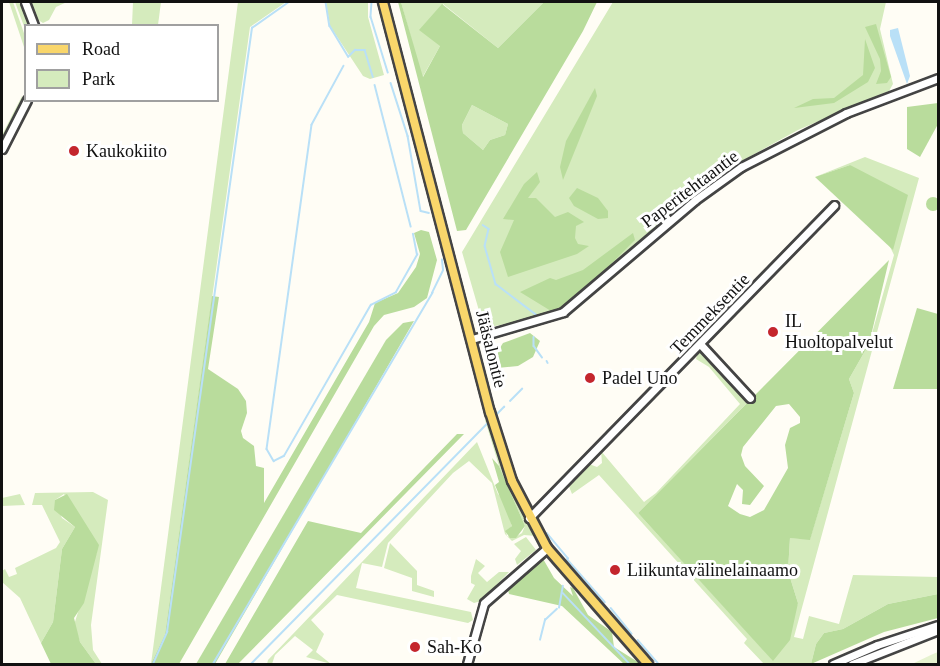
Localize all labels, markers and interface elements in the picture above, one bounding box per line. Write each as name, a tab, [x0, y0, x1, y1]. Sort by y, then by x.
legend	[24, 24, 219, 102]
text: Road	[82, 39, 120, 59]
text: Park	[82, 69, 115, 89]
place label: Kaukokiito	[86, 140, 167, 162]
marker: Kaukokiito	[67, 144, 81, 158]
street label: Paperitehtaantie	[637, 145, 743, 233]
street label: Temmeksentie	[666, 269, 754, 359]
street label: Jääsalontie	[471, 308, 511, 390]
place label: IL Huoltopalvelut	[785, 311, 893, 354]
marker: IL Huoltopalvelut	[766, 325, 780, 339]
place label: Padel Uno	[602, 367, 677, 389]
marker: Padel Uno	[583, 371, 597, 385]
place label: Liikuntavälinelainaamo	[627, 559, 798, 581]
marker: Liikuntavälinelainaamo	[608, 563, 622, 577]
place label: Sah-Ko	[427, 636, 482, 658]
marker: Sah-Ko	[408, 640, 422, 654]

